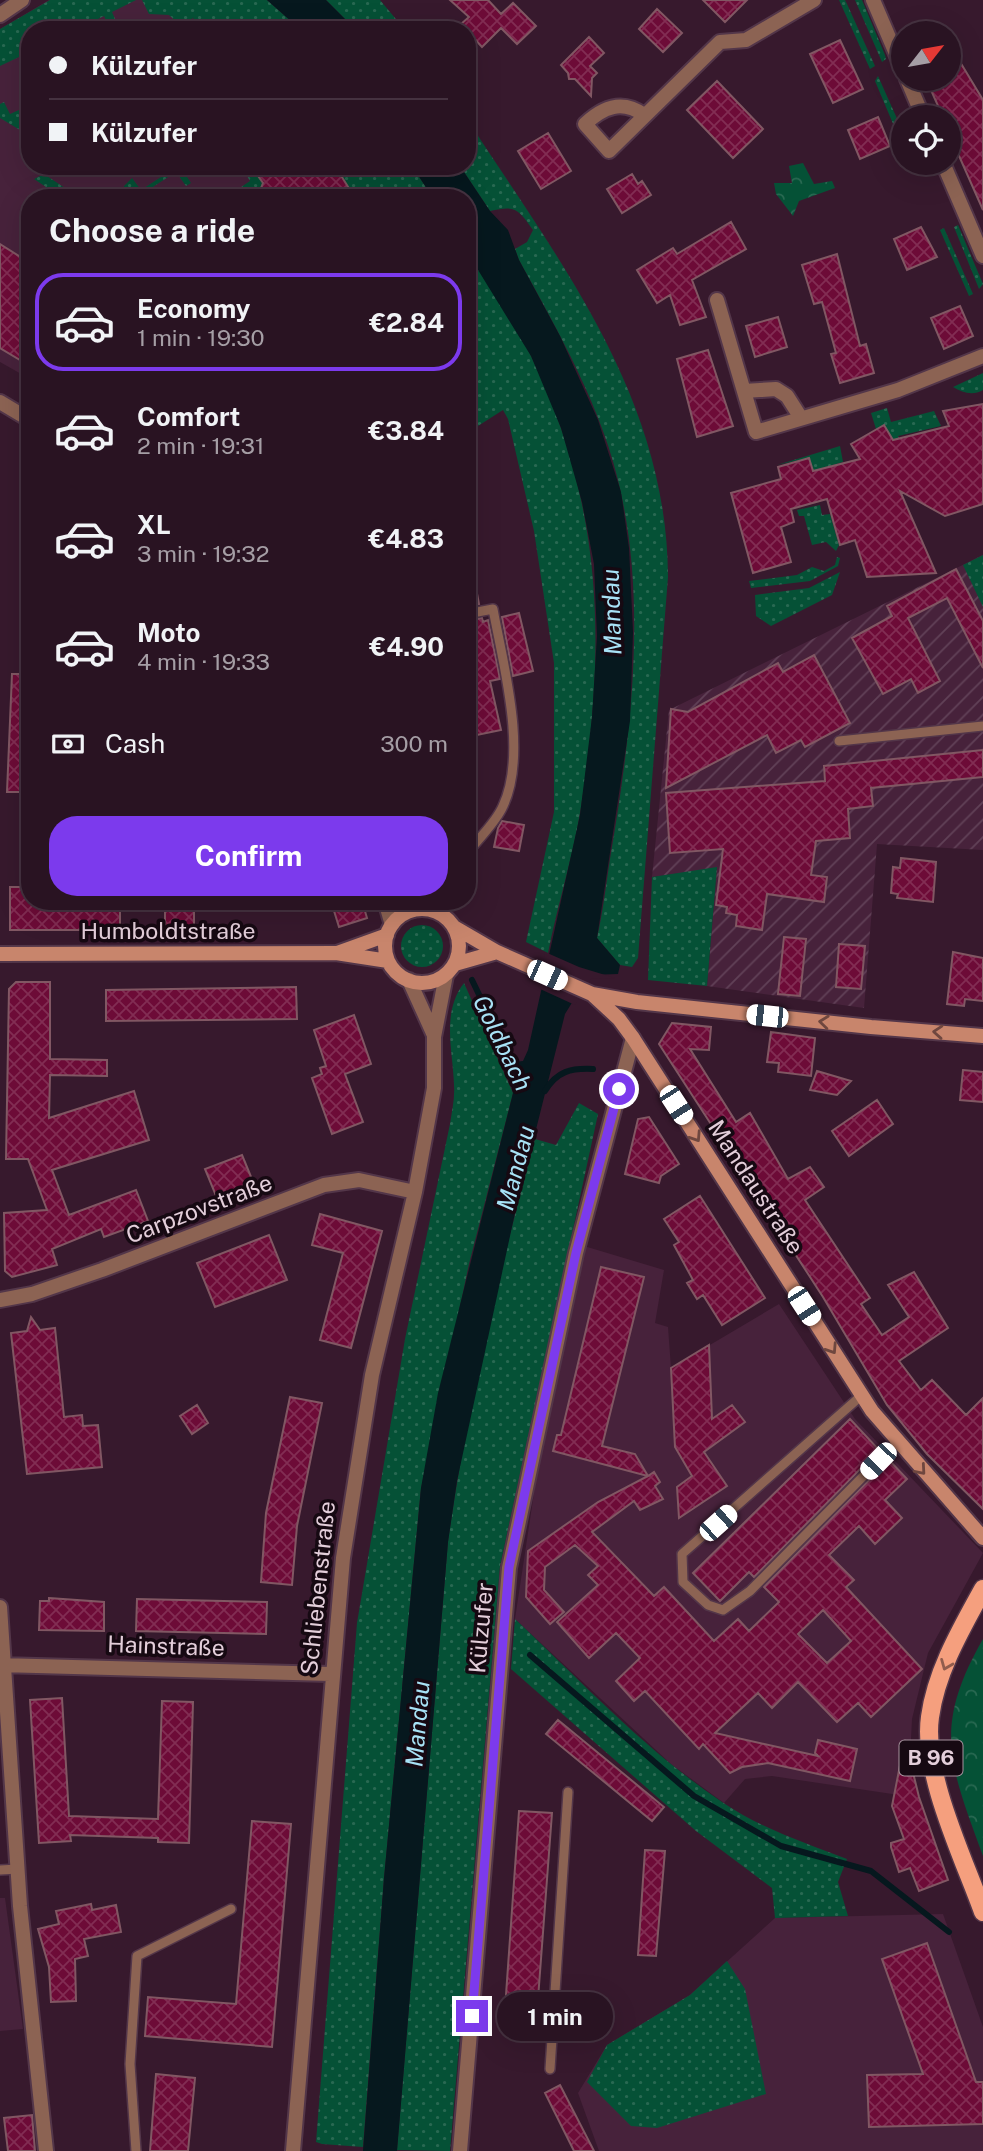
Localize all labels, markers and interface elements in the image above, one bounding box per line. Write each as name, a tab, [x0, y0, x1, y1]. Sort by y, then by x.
north arrow	[891, 21, 961, 91]
map controls	[891, 21, 961, 175]
text: Külzufer	[91, 50, 197, 81]
button: locate	[891, 105, 961, 175]
text: Külzufer	[91, 117, 197, 148]
text: Choose a ride	[49, 212, 255, 249]
icon: car	[53, 291, 116, 354]
text: Economy	[137, 293, 250, 324]
text: €2.84	[369, 307, 444, 338]
text: 1 min · 19:30	[137, 324, 265, 351]
icon: car	[53, 399, 116, 462]
text: Comfort	[137, 401, 240, 432]
text: €3.84	[368, 415, 444, 446]
text: 2 min · 19:31	[137, 432, 264, 459]
icon: car	[53, 507, 116, 570]
text: XL	[137, 509, 171, 540]
text: €4.83	[368, 523, 444, 554]
text: 3 min · 19:32	[137, 540, 270, 567]
water label: Mandau	[595, 568, 627, 656]
icon: car	[53, 615, 116, 678]
text: Moto	[137, 617, 200, 648]
text: €4.90	[369, 631, 444, 662]
text: 4 min · 19:33	[137, 648, 270, 675]
icon: cash	[49, 725, 87, 763]
text: Cash	[105, 728, 165, 759]
text: 300 m	[380, 730, 448, 757]
button: Confirm	[49, 816, 448, 896]
street label: Humboldtstraße	[81, 917, 255, 944]
car	[524, 957, 571, 993]
water label: Goldbach	[468, 990, 538, 1095]
car	[746, 1003, 789, 1029]
one-way arrow	[818, 1015, 830, 1030]
one-way arrow	[932, 1025, 943, 1040]
route start	[603, 1073, 635, 1105]
car	[656, 1082, 697, 1128]
street label: Mandaustraße	[703, 1115, 810, 1259]
water label: Mandau	[490, 1122, 540, 1213]
one-way arrow	[688, 1129, 701, 1142]
street label: Carpzovstraße	[122, 1168, 276, 1249]
car	[784, 1283, 825, 1329]
one-way arrow	[824, 1341, 837, 1354]
car	[856, 1439, 901, 1483]
one-way arrow	[913, 1462, 925, 1475]
street label: Schliebenstraße	[295, 1500, 340, 1676]
car	[696, 1501, 741, 1545]
street label: Külzufer	[463, 1581, 498, 1674]
street label: Hainstraße	[107, 1630, 225, 1661]
one-way arrow	[940, 1658, 954, 1670]
water label: Mandau	[399, 1680, 435, 1768]
road number: B 96	[900, 1740, 962, 1776]
callout: 1 min	[496, 1992, 612, 2040]
route end	[456, 2000, 488, 2032]
text: 1 min	[527, 2003, 583, 2030]

